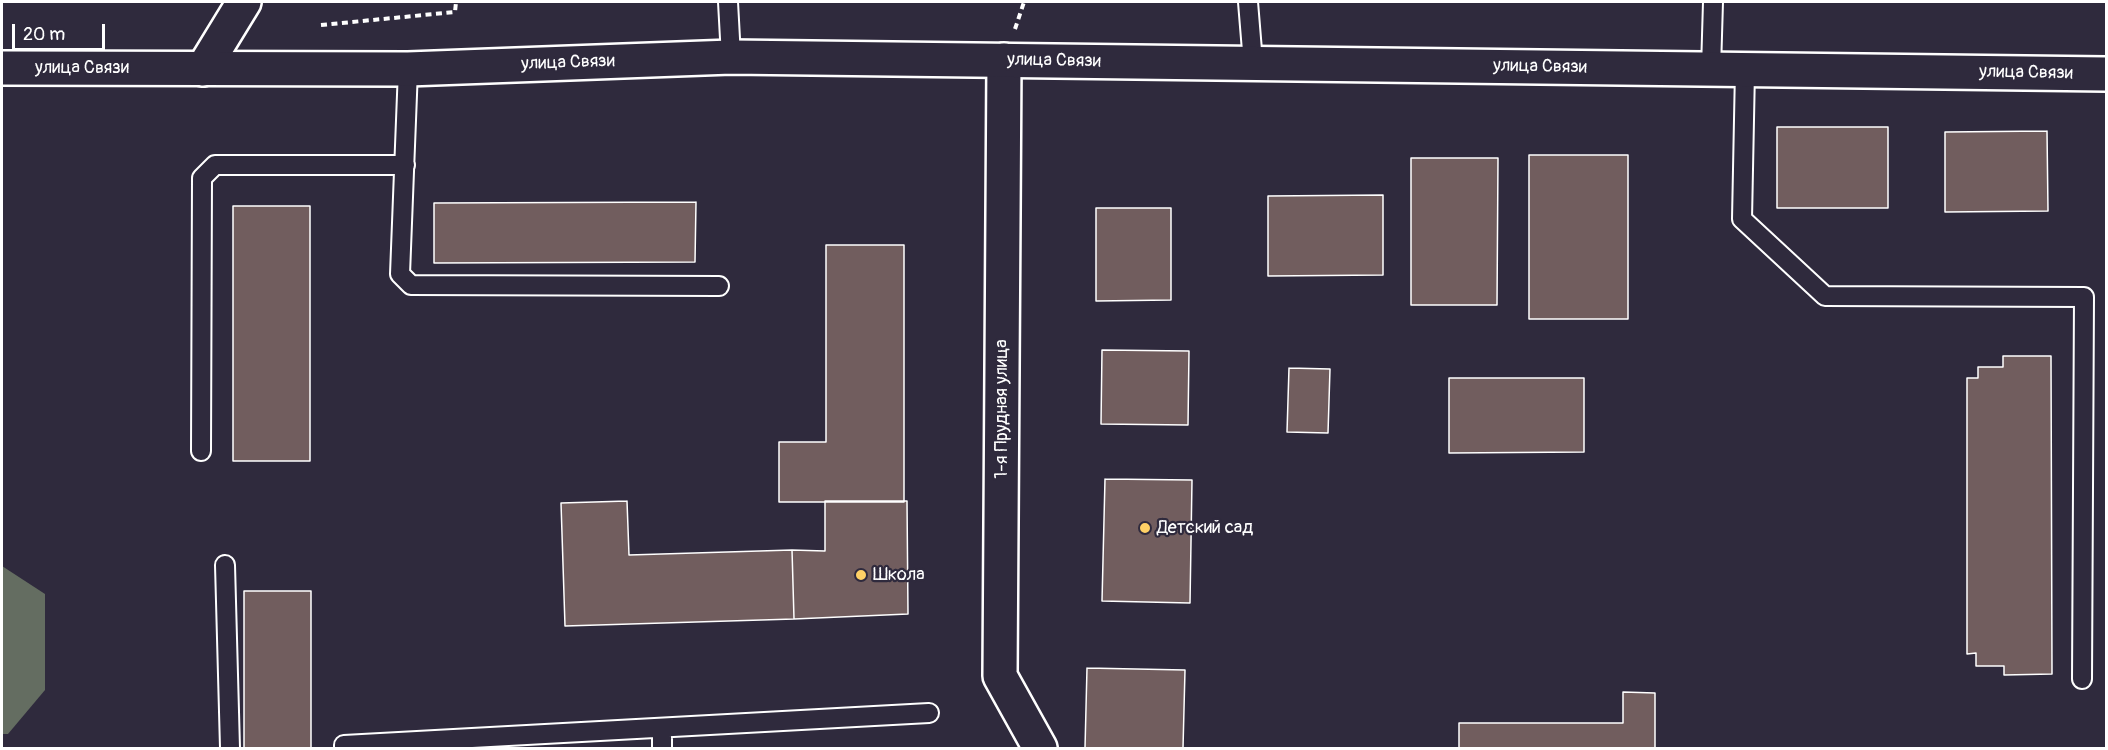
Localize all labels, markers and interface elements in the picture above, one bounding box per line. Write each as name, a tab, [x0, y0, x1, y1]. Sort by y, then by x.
scale bar	[15, 12, 108, 50]
text: 20 m	[23, 23, 65, 46]
street label: улица Связи	[1007, 49, 1101, 73]
street label: улица Связи	[521, 51, 615, 75]
street label: улица Связи	[1493, 55, 1587, 79]
street label: улица Связи	[35, 57, 129, 79]
street label: улица Связи	[1979, 61, 2073, 85]
street label: 1-я Прудная улица	[991, 339, 1013, 479]
place label: Детский сад	[1157, 517, 1253, 539]
marker: Детский сад	[1138, 521, 1152, 535]
place label: Школа	[873, 564, 925, 586]
marker: Школа	[854, 568, 868, 582]

